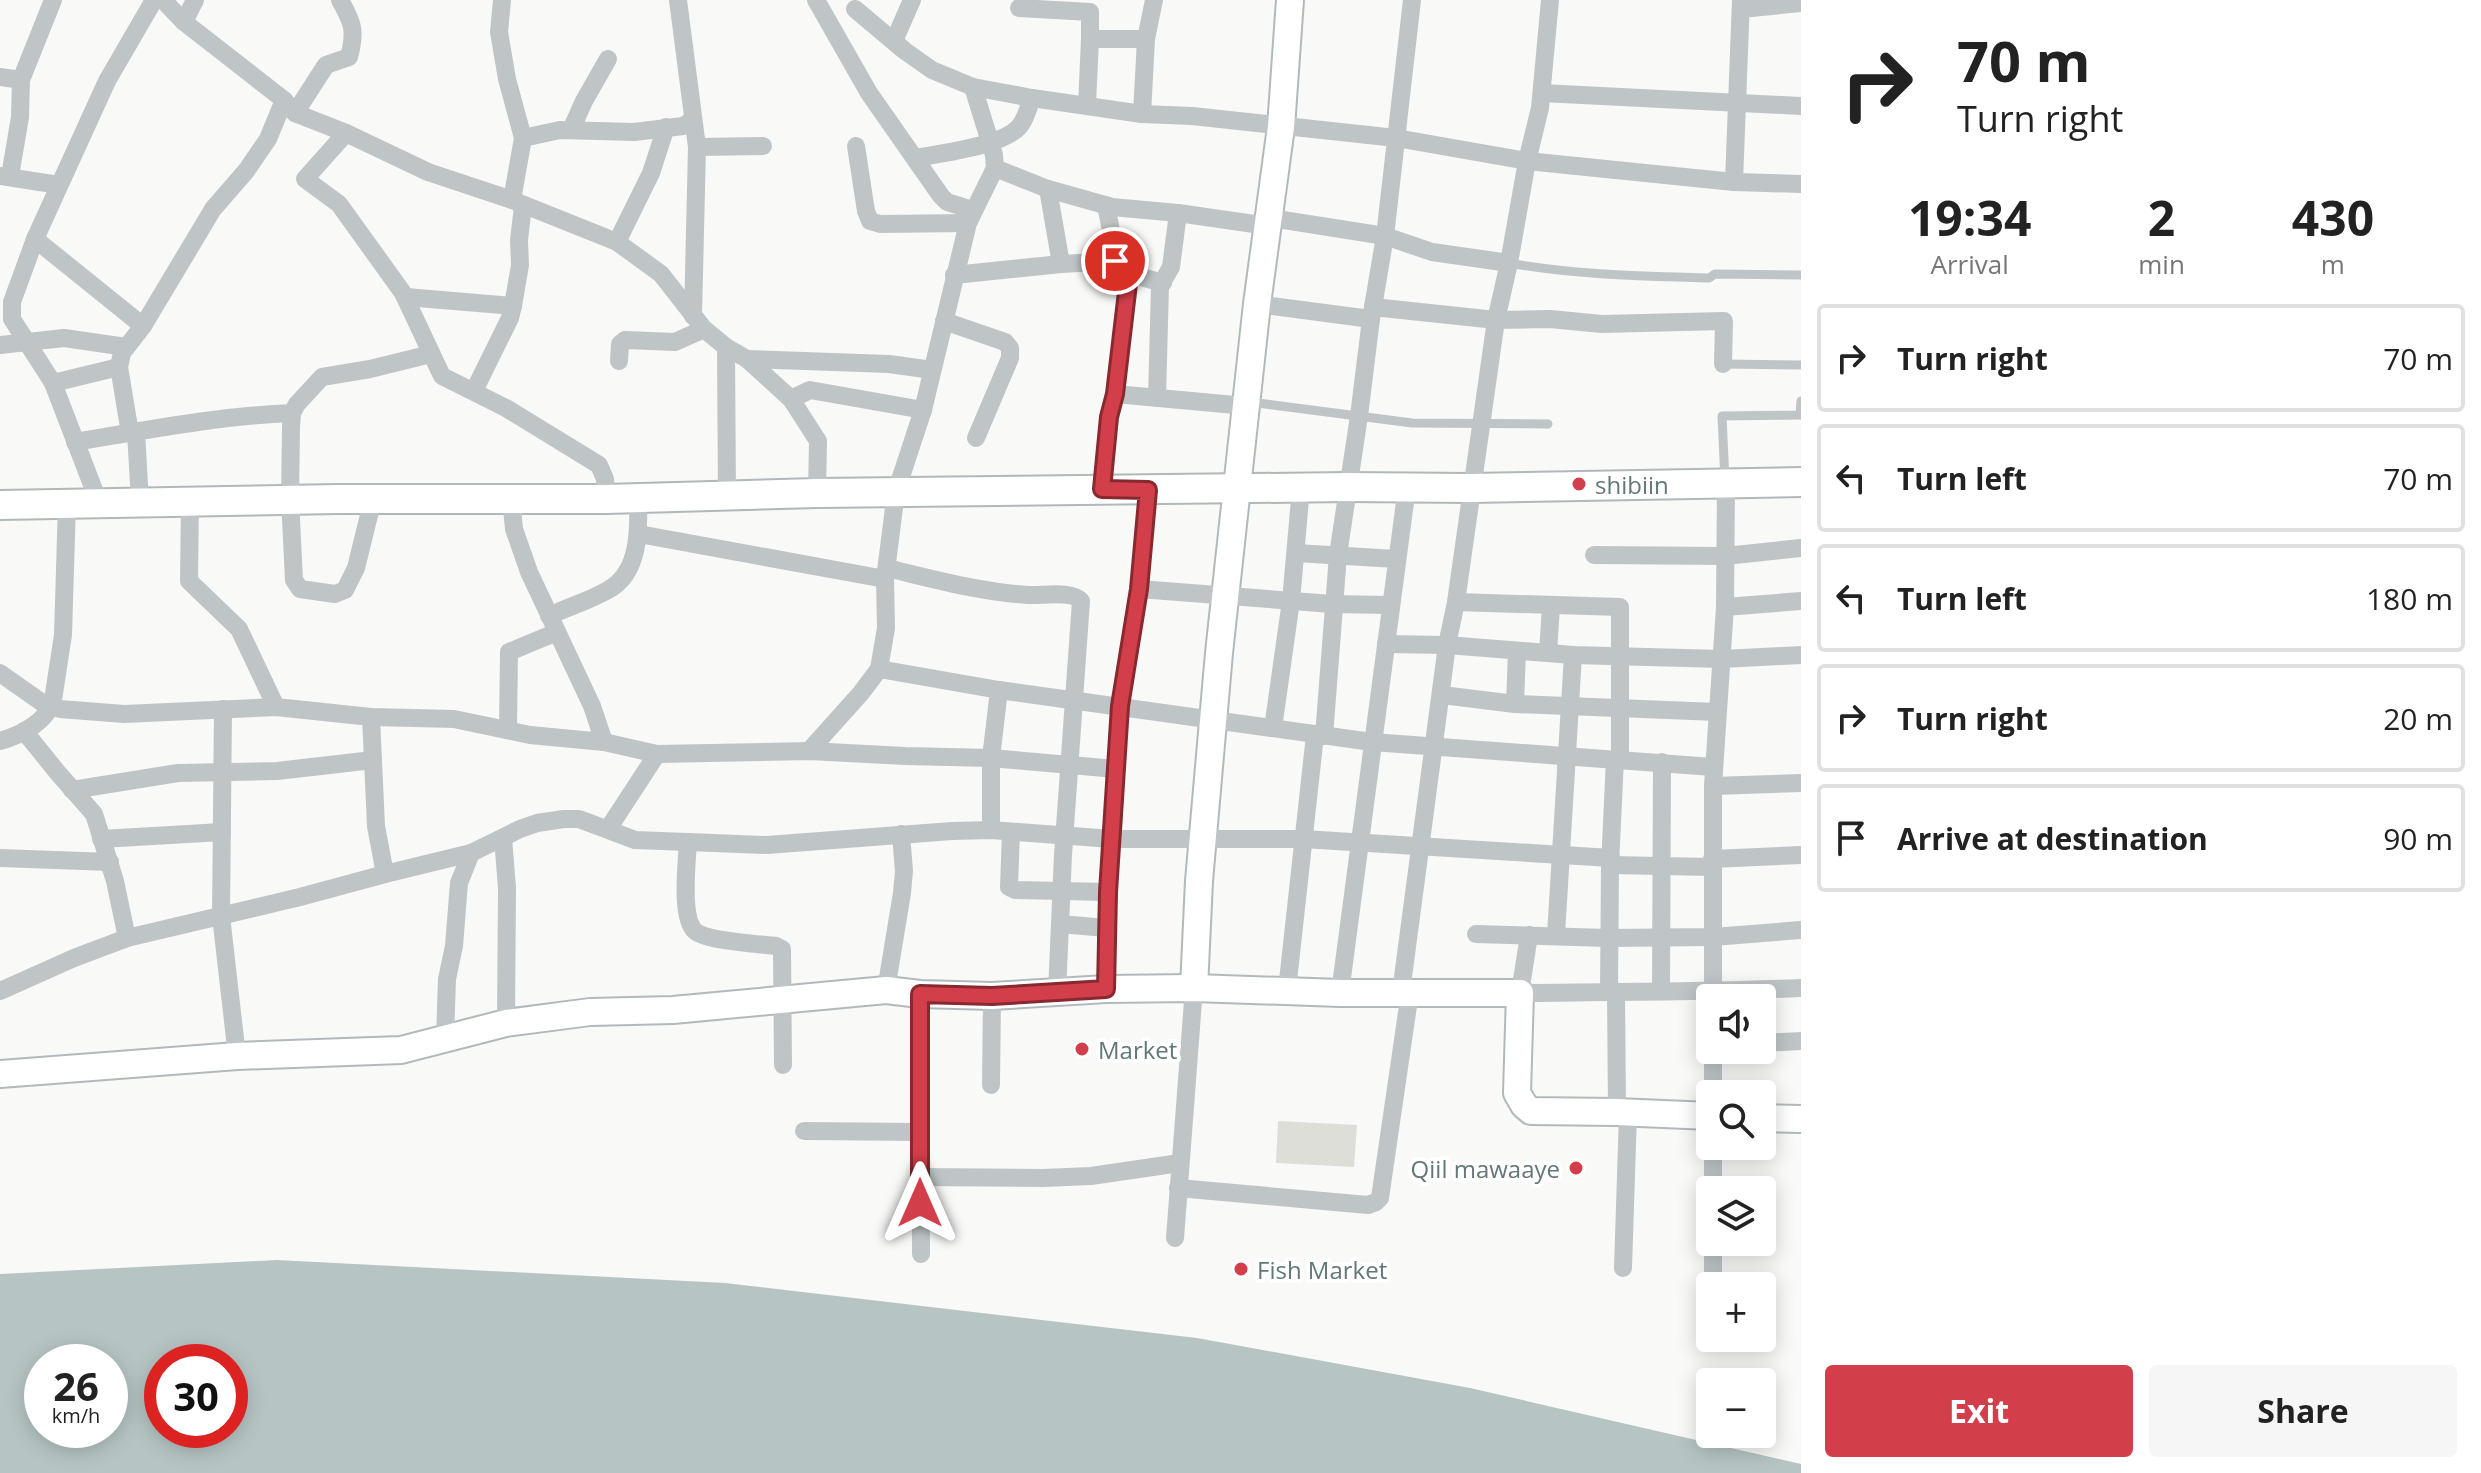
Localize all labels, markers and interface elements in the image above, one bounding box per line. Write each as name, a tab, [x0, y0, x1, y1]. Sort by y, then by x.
text: 70 m	[1957, 22, 2091, 98]
icon: right	[1825, 32, 1929, 136]
text: Turn right	[1957, 94, 2123, 143]
text: 19:34	[1908, 185, 2031, 250]
text: 2	[2148, 185, 2175, 250]
text: 430	[2292, 185, 2374, 250]
pin	[1081, 227, 1149, 295]
icon: arrive	[1093, 239, 1137, 283]
text: Arrival	[1930, 246, 2009, 282]
text: min	[2138, 246, 2185, 282]
text: m	[2321, 246, 2345, 282]
icon: right	[1829, 336, 1873, 380]
text: Turn right	[1897, 338, 2048, 379]
text: 70 m	[2383, 338, 2453, 379]
icon: left	[1829, 456, 1873, 500]
text: Turn left	[1897, 458, 2027, 499]
text: 70 m	[2383, 458, 2453, 499]
place label: shibiin	[1595, 468, 1669, 501]
marker: shibiin	[1570, 475, 1588, 493]
icon: left	[1829, 576, 1873, 620]
text: Turn left	[1897, 578, 2027, 619]
text: 180 m	[2366, 578, 2453, 619]
icon: right	[1829, 696, 1873, 740]
text: Turn right	[1897, 698, 2048, 739]
text: 20 m	[2383, 698, 2453, 739]
icon: arrive	[1829, 816, 1873, 860]
text: Arrive at destination	[1897, 818, 2208, 859]
text: 90 m	[2383, 818, 2453, 859]
map controls	[1696, 984, 1776, 1448]
button: sound	[1696, 984, 1776, 1064]
place label: Market	[1098, 1033, 1177, 1066]
marker: Market	[1073, 1040, 1091, 1058]
button: search	[1696, 1080, 1776, 1160]
place label: Qiil mawaaye	[1411, 1152, 1560, 1185]
marker: Qiil mawaaye	[1567, 1159, 1585, 1177]
position arrow	[878, 1161, 962, 1245]
button: layers	[1696, 1176, 1776, 1256]
place label: Fish Market	[1257, 1253, 1387, 1286]
marker: Fish Market	[1232, 1260, 1250, 1278]
button: +	[1696, 1272, 1776, 1352]
speed limit sign: 30	[144, 1344, 248, 1448]
text: 26	[53, 1358, 99, 1413]
button: Exit	[1825, 1365, 2133, 1457]
button: Share	[2149, 1365, 2457, 1457]
button: −	[1696, 1368, 1776, 1448]
text: km/h	[52, 1402, 100, 1429]

